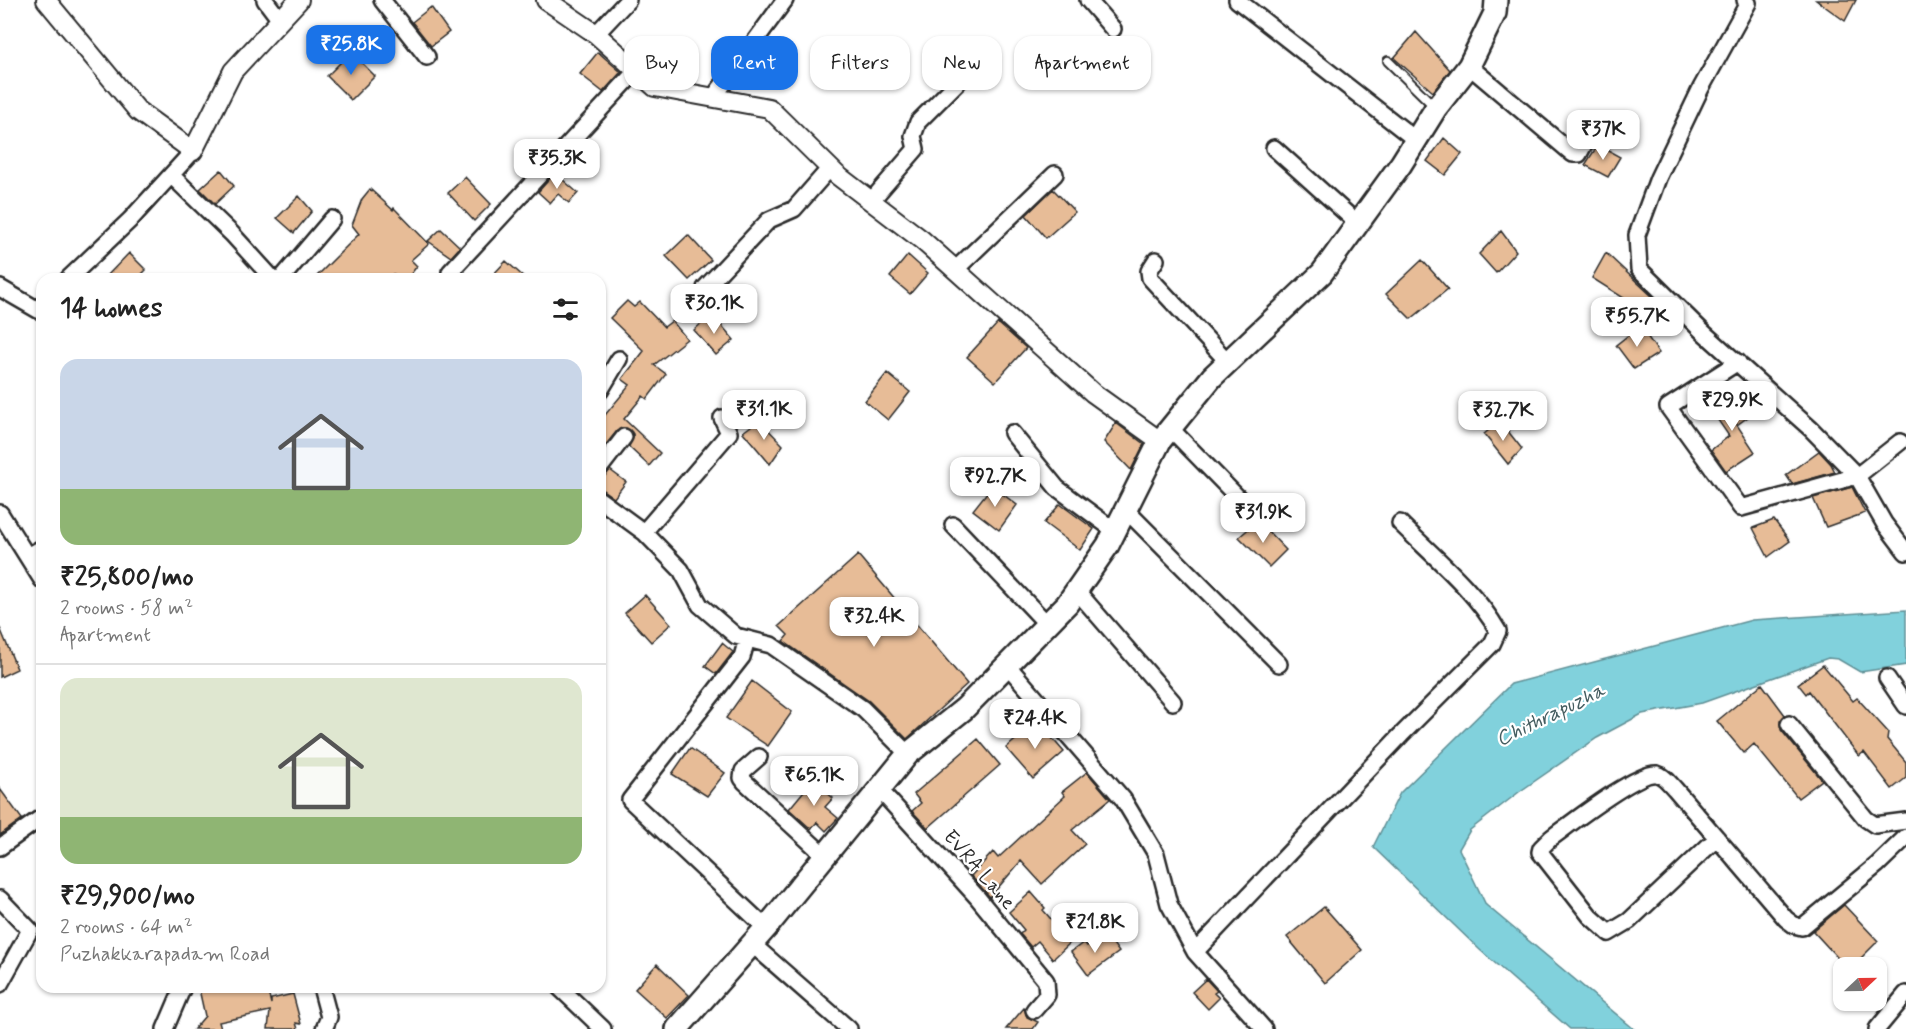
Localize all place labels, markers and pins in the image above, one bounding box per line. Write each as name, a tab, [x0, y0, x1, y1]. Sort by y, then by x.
pin: ₹25.8K	[302, 25, 400, 76]
pin: ₹37K	[1567, 110, 1639, 161]
pin: ₹35.3K	[508, 139, 606, 190]
pin: ₹30.1K	[665, 284, 763, 335]
pin: ₹55.7K	[1588, 297, 1686, 348]
pin: ₹29.9K	[1683, 381, 1781, 432]
pin: ₹31.1K	[715, 390, 813, 441]
pin: ₹32.7K	[1454, 391, 1552, 442]
pin: ₹92.7K	[946, 457, 1044, 508]
pin: ₹31.9K	[1214, 493, 1312, 544]
pin: ₹32.4K	[825, 597, 923, 648]
pin: ₹24.4K	[986, 699, 1084, 750]
pin: ₹65.1K	[765, 756, 863, 807]
pin: ₹21.8K	[1046, 903, 1144, 954]

